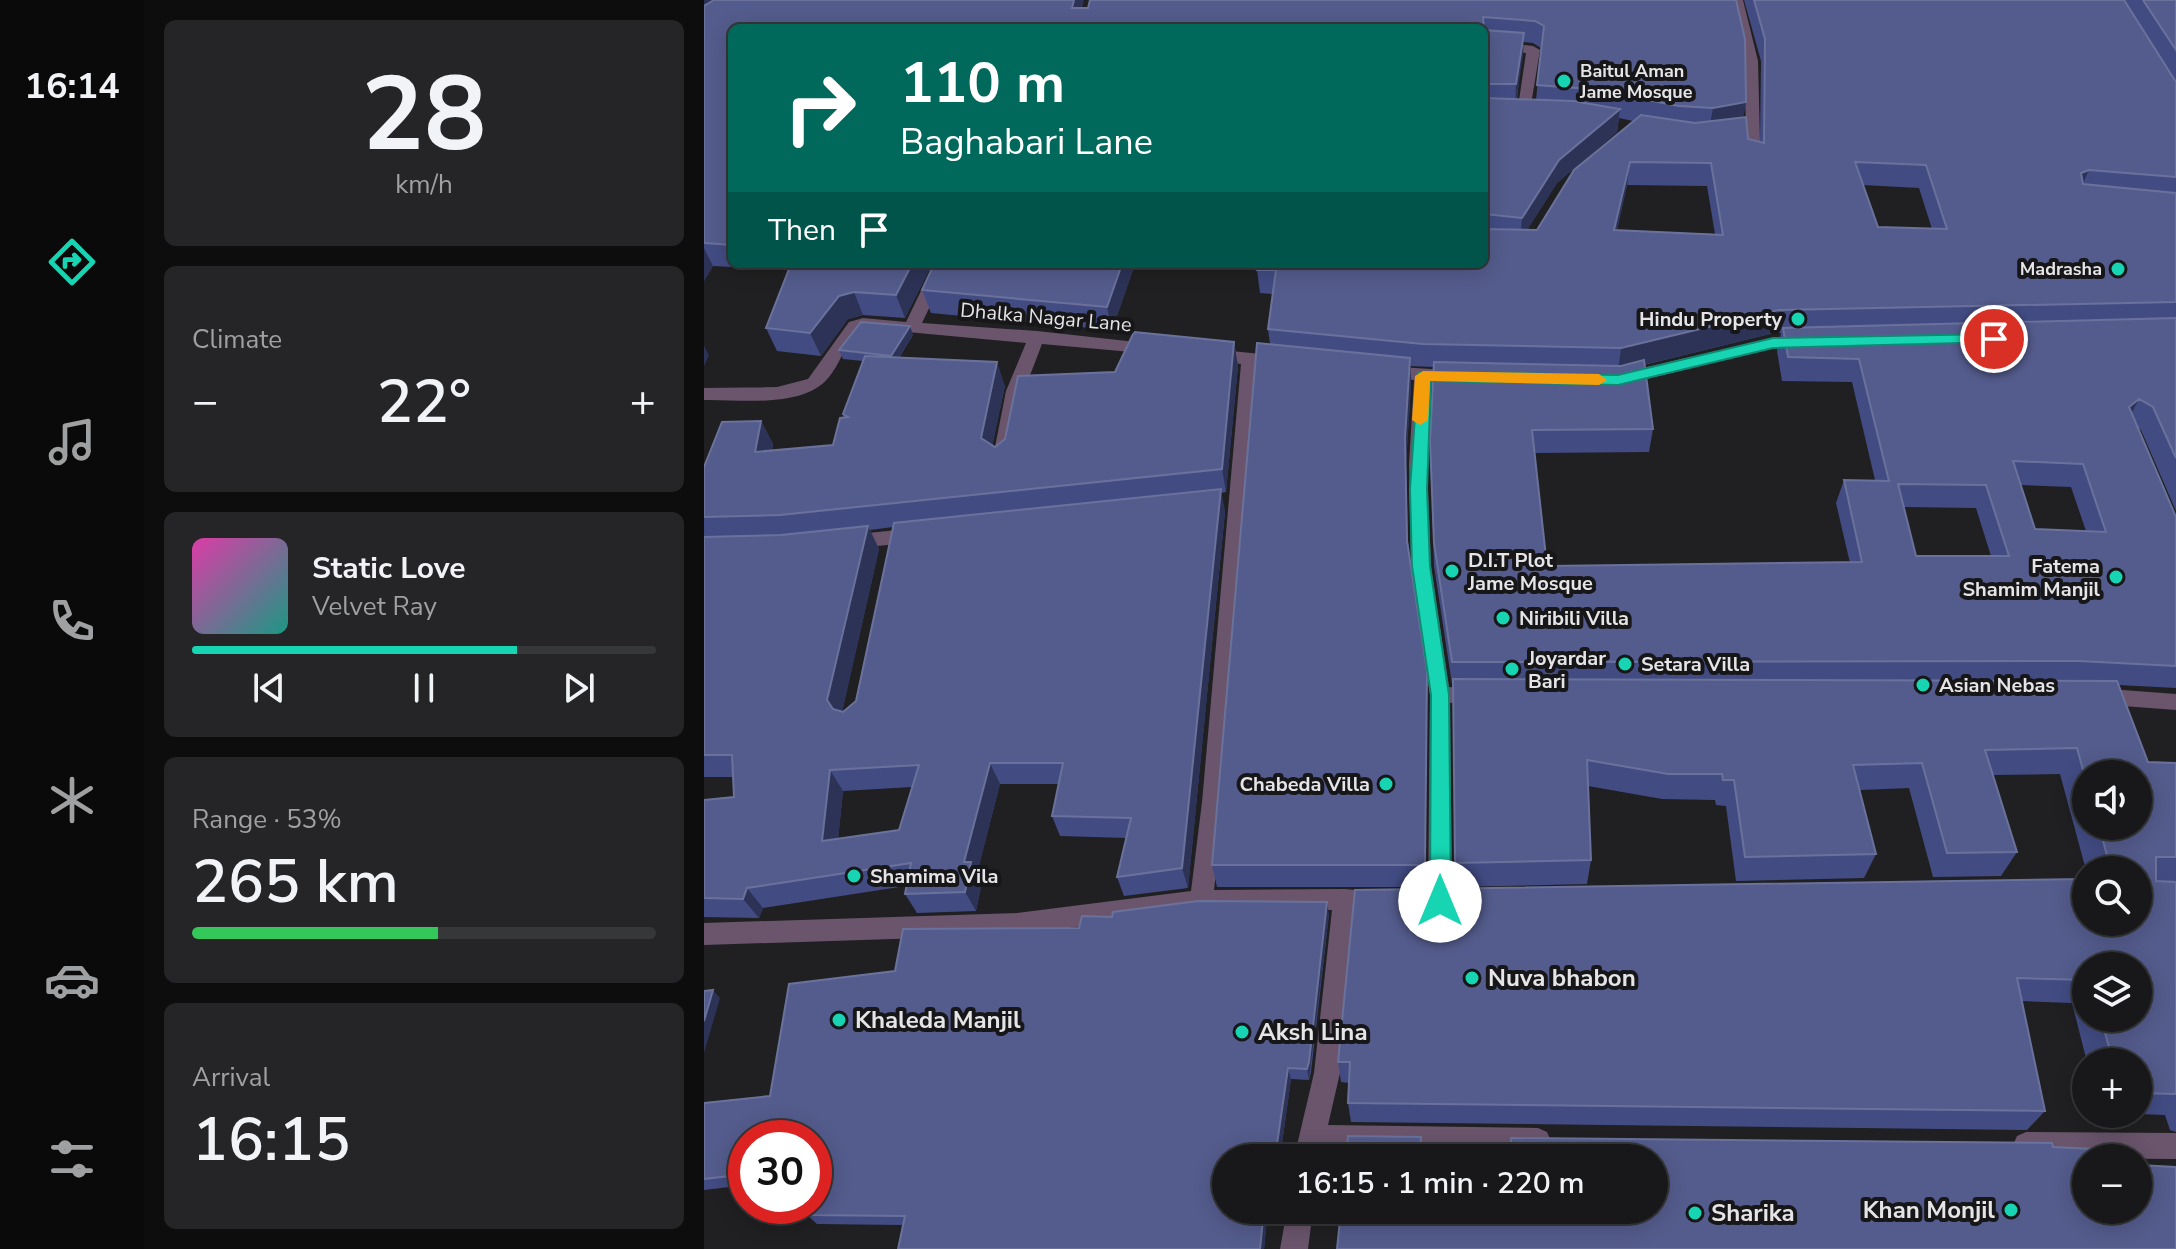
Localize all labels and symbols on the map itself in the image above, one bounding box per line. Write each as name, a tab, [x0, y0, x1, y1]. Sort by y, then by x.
place label: Baitul Aman Jame Mosque	[1579, 59, 1693, 104]
marker: Baitul Aman Jame Mosque	[1555, 72, 1573, 90]
place label: Madrasha	[2020, 257, 2102, 281]
marker: Madrasha	[2109, 260, 2127, 278]
street label: Dhalka Nagar Lane	[959, 297, 1133, 338]
pin	[1960, 305, 2028, 373]
place label: Hindu Property	[1639, 306, 1782, 333]
marker: Hindu Property	[1789, 310, 1807, 328]
place label: D.I.T Plot Jame Mosque	[1467, 547, 1593, 597]
place label: Fatema Shamim Manjil	[1963, 553, 2101, 603]
marker: D.I.T Plot Jame Mosque	[1443, 562, 1461, 580]
marker: Fatema Shamim Manjil	[2107, 568, 2125, 586]
place label: Niribili Villa	[1519, 605, 1629, 632]
marker: Niribili Villa	[1494, 609, 1512, 627]
place label: Joyardar Bari	[1527, 645, 1606, 695]
place label: Setara Villa	[1641, 651, 1750, 678]
marker: Setara Villa	[1616, 655, 1634, 673]
marker: Joyardar Bari	[1503, 660, 1521, 678]
place label: Asian Nebas	[1939, 672, 2055, 699]
marker: Asian Nebas	[1914, 676, 1932, 694]
place label: Chabeda Villa	[1240, 771, 1370, 798]
marker: Chabeda Villa	[1377, 775, 1395, 793]
position arrow	[1398, 859, 1482, 943]
place label: Shamima Vila	[870, 863, 998, 890]
marker: Shamima Vila	[845, 867, 863, 885]
place label: Nuva bhabon	[1488, 962, 1636, 994]
marker: Nuva bhabon	[1463, 969, 1481, 987]
place label: Khaleda Manjil	[855, 1004, 1021, 1036]
marker: Khaleda Manjil	[830, 1011, 848, 1029]
place label: Aksh Lina	[1258, 1016, 1368, 1048]
marker: Aksh Lina	[1233, 1023, 1251, 1041]
speed limit sign: 30	[728, 1120, 832, 1224]
place label: Khan Monjil	[1863, 1194, 1995, 1226]
place label: Sharika	[1711, 1197, 1795, 1229]
marker: Khan Monjil	[2002, 1201, 2020, 1219]
marker: Sharika	[1686, 1204, 1704, 1222]

